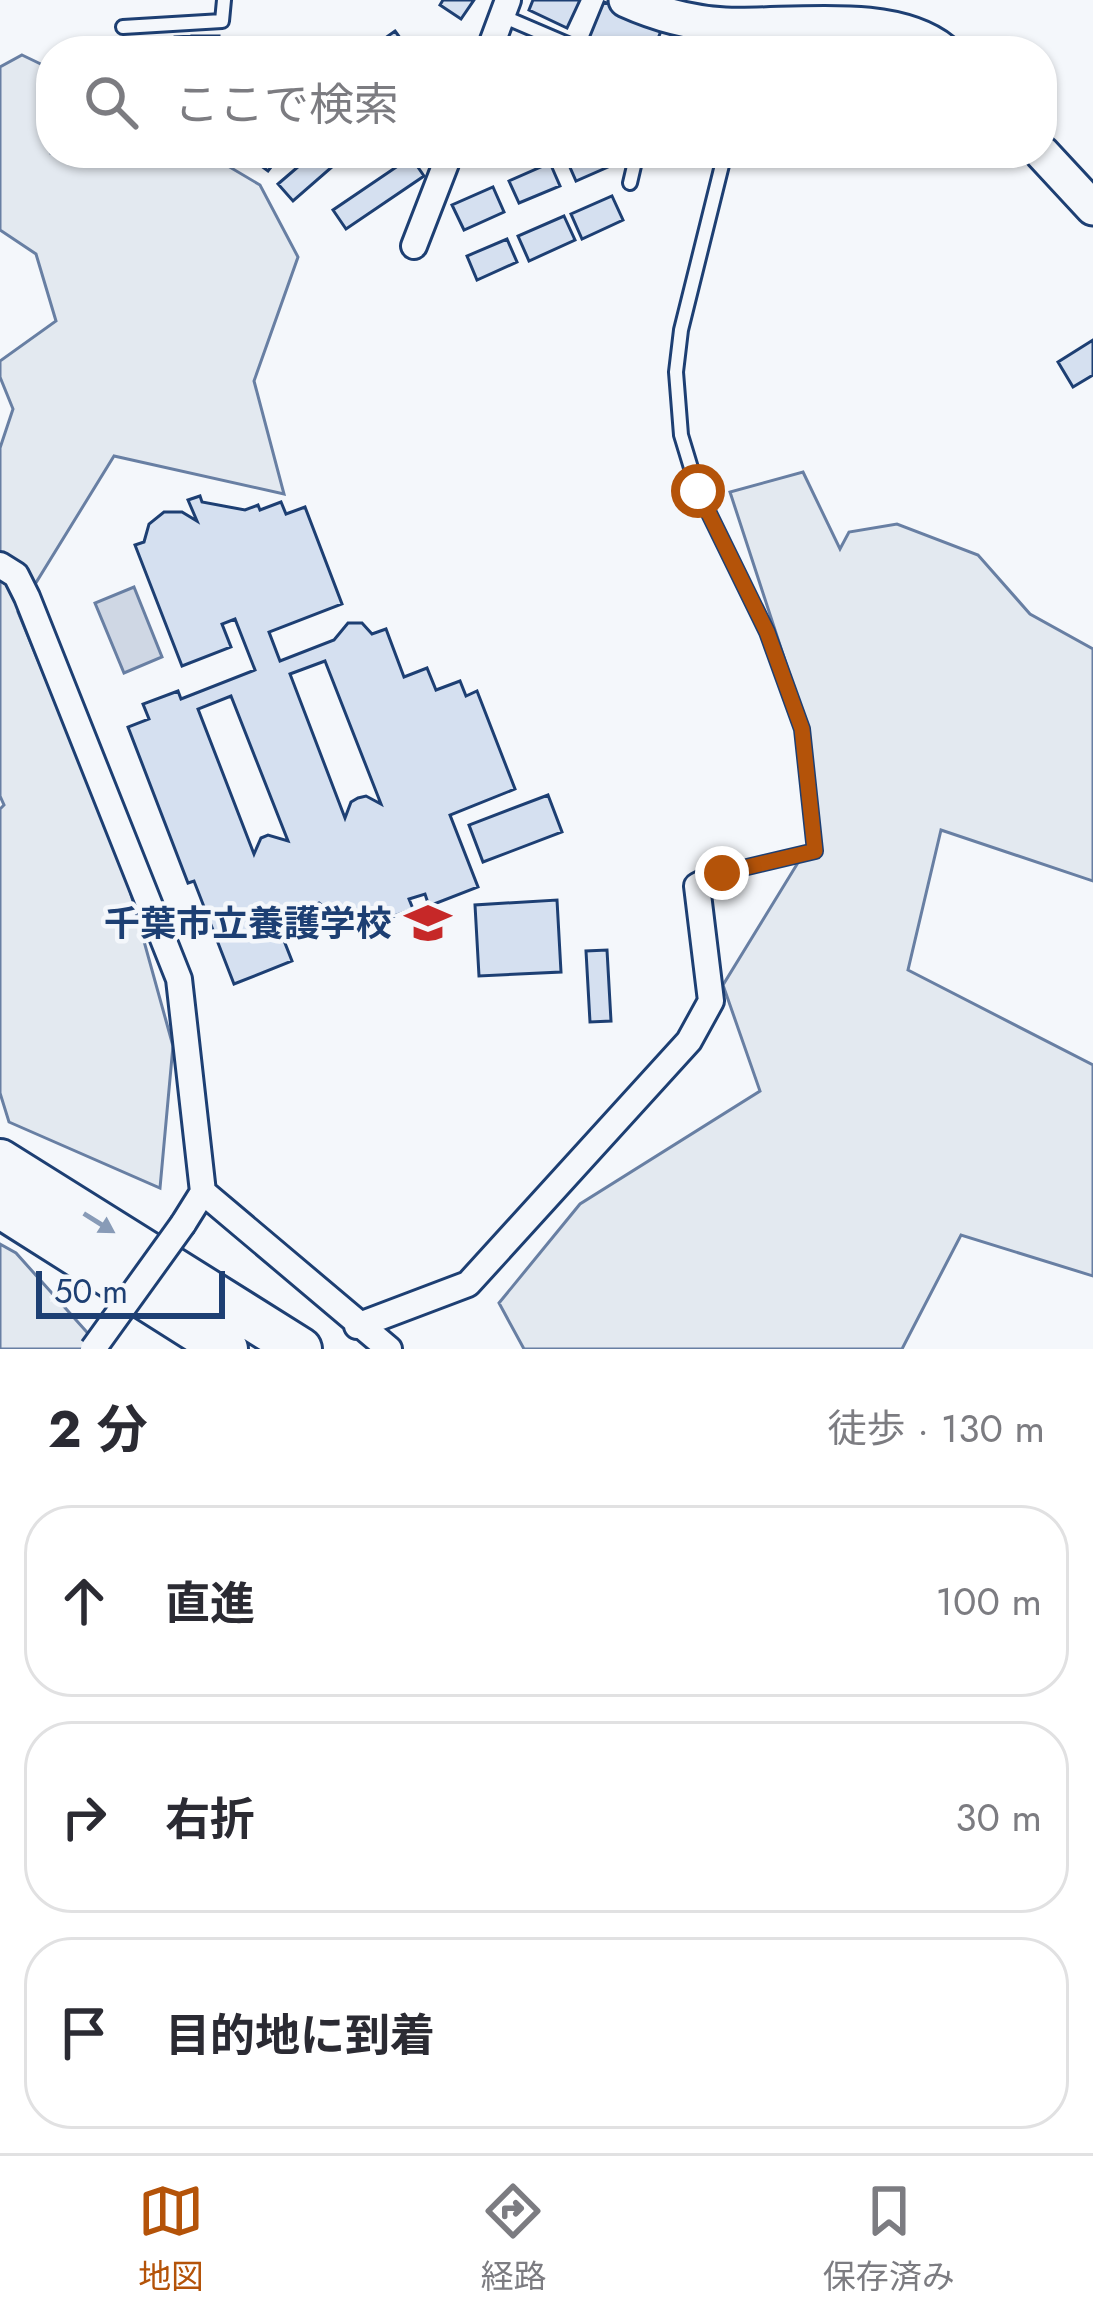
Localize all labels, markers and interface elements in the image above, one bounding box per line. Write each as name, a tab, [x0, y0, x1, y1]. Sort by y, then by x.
search box	[36, 36, 1057, 168]
icon: search	[78, 69, 144, 135]
text: ここで検索	[174, 72, 399, 137]
route start	[671, 464, 725, 518]
route end	[695, 846, 749, 900]
place label: 千葉市立養護学校	[104, 897, 392, 949]
school or university icon: 千葉市立養護学校	[403, 898, 453, 948]
one-way arrow	[82, 1212, 116, 1233]
scale bar	[36, 1265, 225, 1318]
text: 50 m	[54, 1268, 128, 1315]
text: 2 分	[48, 1392, 148, 1466]
text: 徒歩 · 130 m	[828, 1400, 1045, 1457]
icon: ahead	[51, 1568, 117, 1634]
text: 直進	[165, 1571, 255, 1636]
text: 100 m	[936, 1573, 1042, 1630]
icon: right	[51, 1784, 117, 1850]
text: 右折	[165, 1787, 255, 1852]
text: 30 m	[955, 1789, 1042, 1846]
icon: arrive	[51, 2000, 117, 2066]
text: 目的地に到着	[165, 2003, 435, 2068]
tab: 地図	[138, 2178, 204, 2300]
tab: 経路	[480, 2178, 546, 2300]
tab: 保存済み	[823, 2178, 955, 2300]

